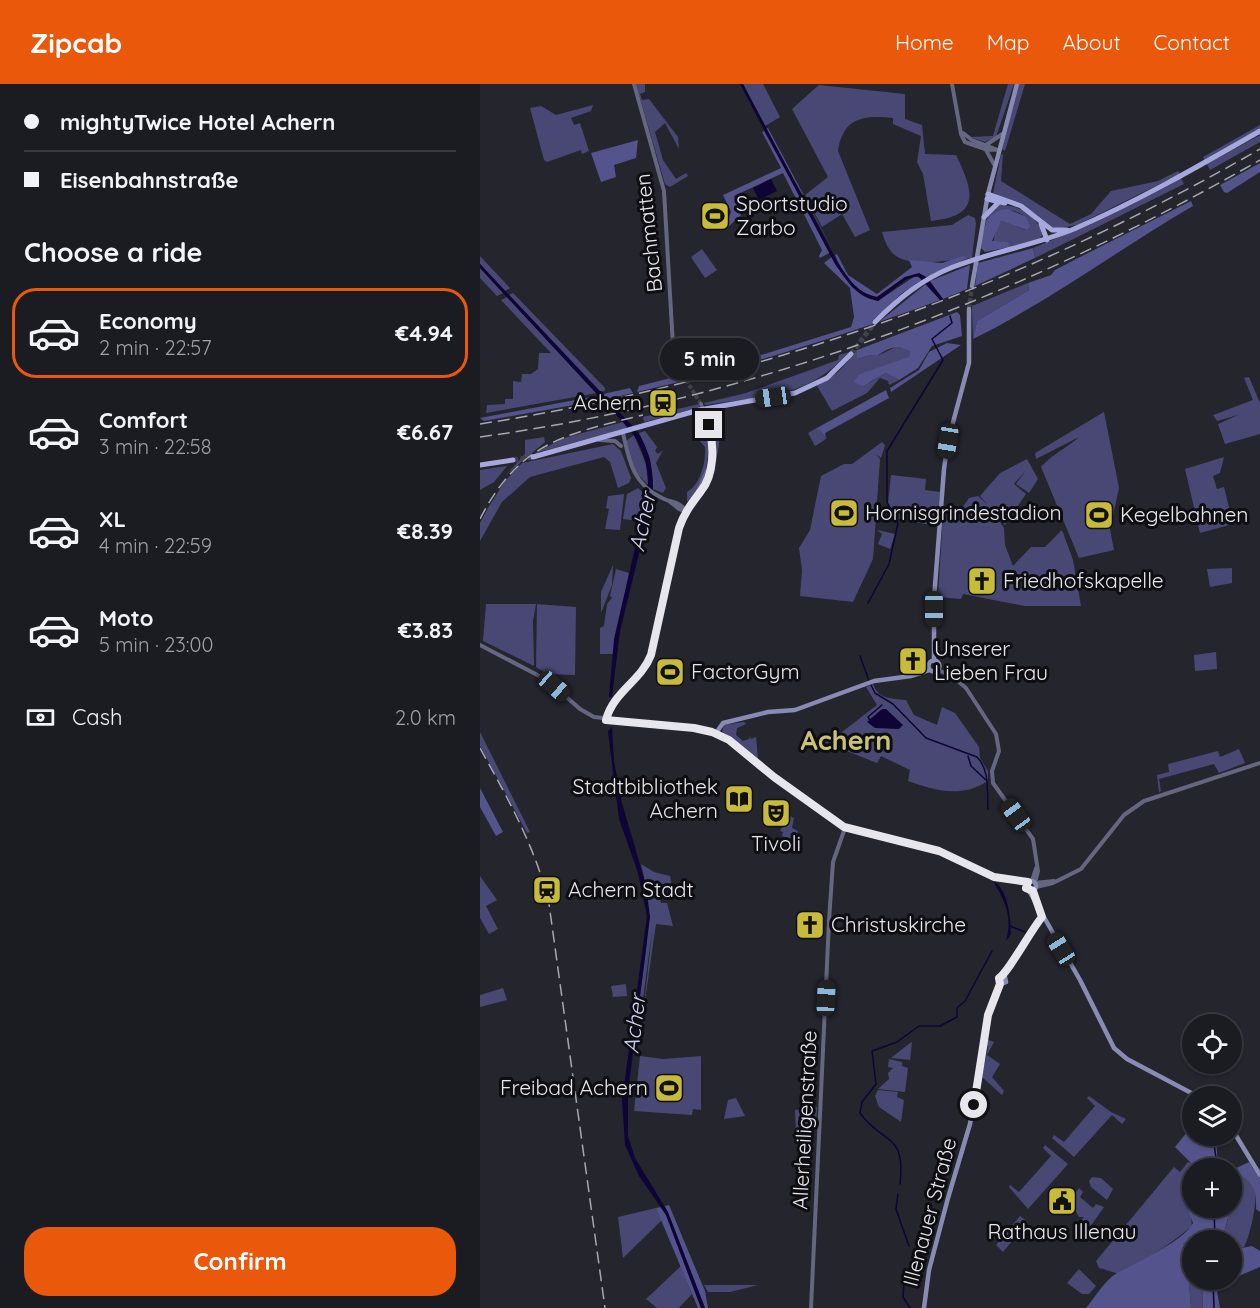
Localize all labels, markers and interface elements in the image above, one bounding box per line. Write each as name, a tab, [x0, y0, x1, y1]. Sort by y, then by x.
text: Zipcab	[30, 25, 122, 60]
text: Home	[895, 29, 954, 55]
text: Map	[987, 29, 1030, 55]
text: About	[1063, 29, 1121, 55]
text: Contact	[1154, 29, 1230, 55]
text: mightyTwice Hotel Achern	[60, 108, 335, 136]
text: Eisenbahnstraße	[60, 166, 238, 194]
street label: Bachmatten	[629, 172, 667, 294]
place label: Sportstudio Zarbo	[736, 190, 848, 240]
sports icon: Sportstudio Zarbo	[699, 200, 731, 232]
text: Choose a ride	[24, 235, 202, 269]
icon: car	[27, 306, 81, 360]
text: Economy	[99, 307, 197, 335]
text: €4.94	[395, 319, 453, 347]
text: 2 min · 22:57	[99, 335, 212, 360]
callout: 5 min	[660, 338, 758, 380]
text: 5 min	[683, 346, 736, 371]
car	[754, 386, 792, 408]
station icon: Achern	[647, 387, 679, 419]
place label: Achern	[574, 389, 642, 415]
icon: car	[27, 405, 81, 459]
text: Comfort	[99, 406, 188, 434]
route end	[695, 411, 722, 438]
text: €6.67	[397, 418, 453, 446]
car	[936, 422, 960, 460]
text: 3 min · 22:58	[99, 434, 211, 459]
water label: Acher	[622, 488, 662, 554]
sports icon: Hornisgrindestadion	[828, 497, 860, 529]
place label: Hornisgrindestadion	[865, 499, 1062, 525]
sports icon: Kegelbahnen	[1083, 499, 1115, 531]
place label: Kegelbahnen	[1120, 501, 1248, 527]
icon: car	[27, 504, 81, 558]
text: XL	[99, 505, 126, 533]
text: €8.39	[397, 517, 453, 545]
text: 4 min · 22:59	[99, 533, 212, 558]
church icon: Friedhofskapelle	[966, 565, 998, 597]
place label: Friedhofskapelle	[1003, 567, 1164, 593]
car	[925, 591, 943, 627]
icon: car	[27, 603, 81, 657]
text: Moto	[99, 604, 153, 632]
text: €3.83	[398, 616, 453, 644]
text: 5 min · 23:00	[99, 632, 213, 657]
place label: Unserer Lieben Frau	[934, 635, 1048, 685]
church icon: Unserer Lieben Frau	[897, 645, 929, 677]
sports icon: FactorGym	[654, 656, 686, 688]
place label: FactorGym	[691, 658, 800, 684]
car	[535, 667, 573, 705]
icon: cash	[24, 701, 57, 734]
text: Cash	[72, 703, 123, 731]
text: 2.0 km	[395, 705, 456, 730]
district label: Achern	[801, 723, 891, 757]
place label: Stadtbibliothek Achern	[572, 773, 718, 823]
library icon: Stadtbibliothek Achern	[723, 783, 755, 815]
car	[998, 795, 1034, 835]
theatre icon: Tivoli	[760, 797, 792, 829]
place label: Tivoli	[751, 830, 801, 856]
station icon: Achern Stadt	[531, 874, 563, 906]
place label: Achern Stadt	[568, 876, 694, 902]
church icon: Christuskirche	[794, 909, 826, 941]
place label: Christuskirche	[831, 911, 966, 937]
car	[1044, 929, 1078, 969]
car	[816, 980, 836, 1016]
water label: Acher	[617, 990, 652, 1055]
map controls	[1182, 1014, 1242, 1290]
button: locate	[1182, 1014, 1242, 1074]
street label: Allerheiligenstraße	[786, 1030, 822, 1210]
sports icon: Freibad Achern	[653, 1072, 685, 1104]
place label: Freibad Achern	[500, 1074, 648, 1100]
button: layers	[1182, 1086, 1242, 1146]
route start	[960, 1091, 987, 1118]
street label: Illenauer Straße	[897, 1135, 961, 1289]
button: +	[1182, 1158, 1242, 1218]
public building icon: Rathaus Illenau	[1046, 1185, 1078, 1217]
place label: Rathaus Illenau	[987, 1218, 1137, 1244]
button: Confirm	[24, 1227, 456, 1296]
button: −	[1182, 1230, 1242, 1290]

